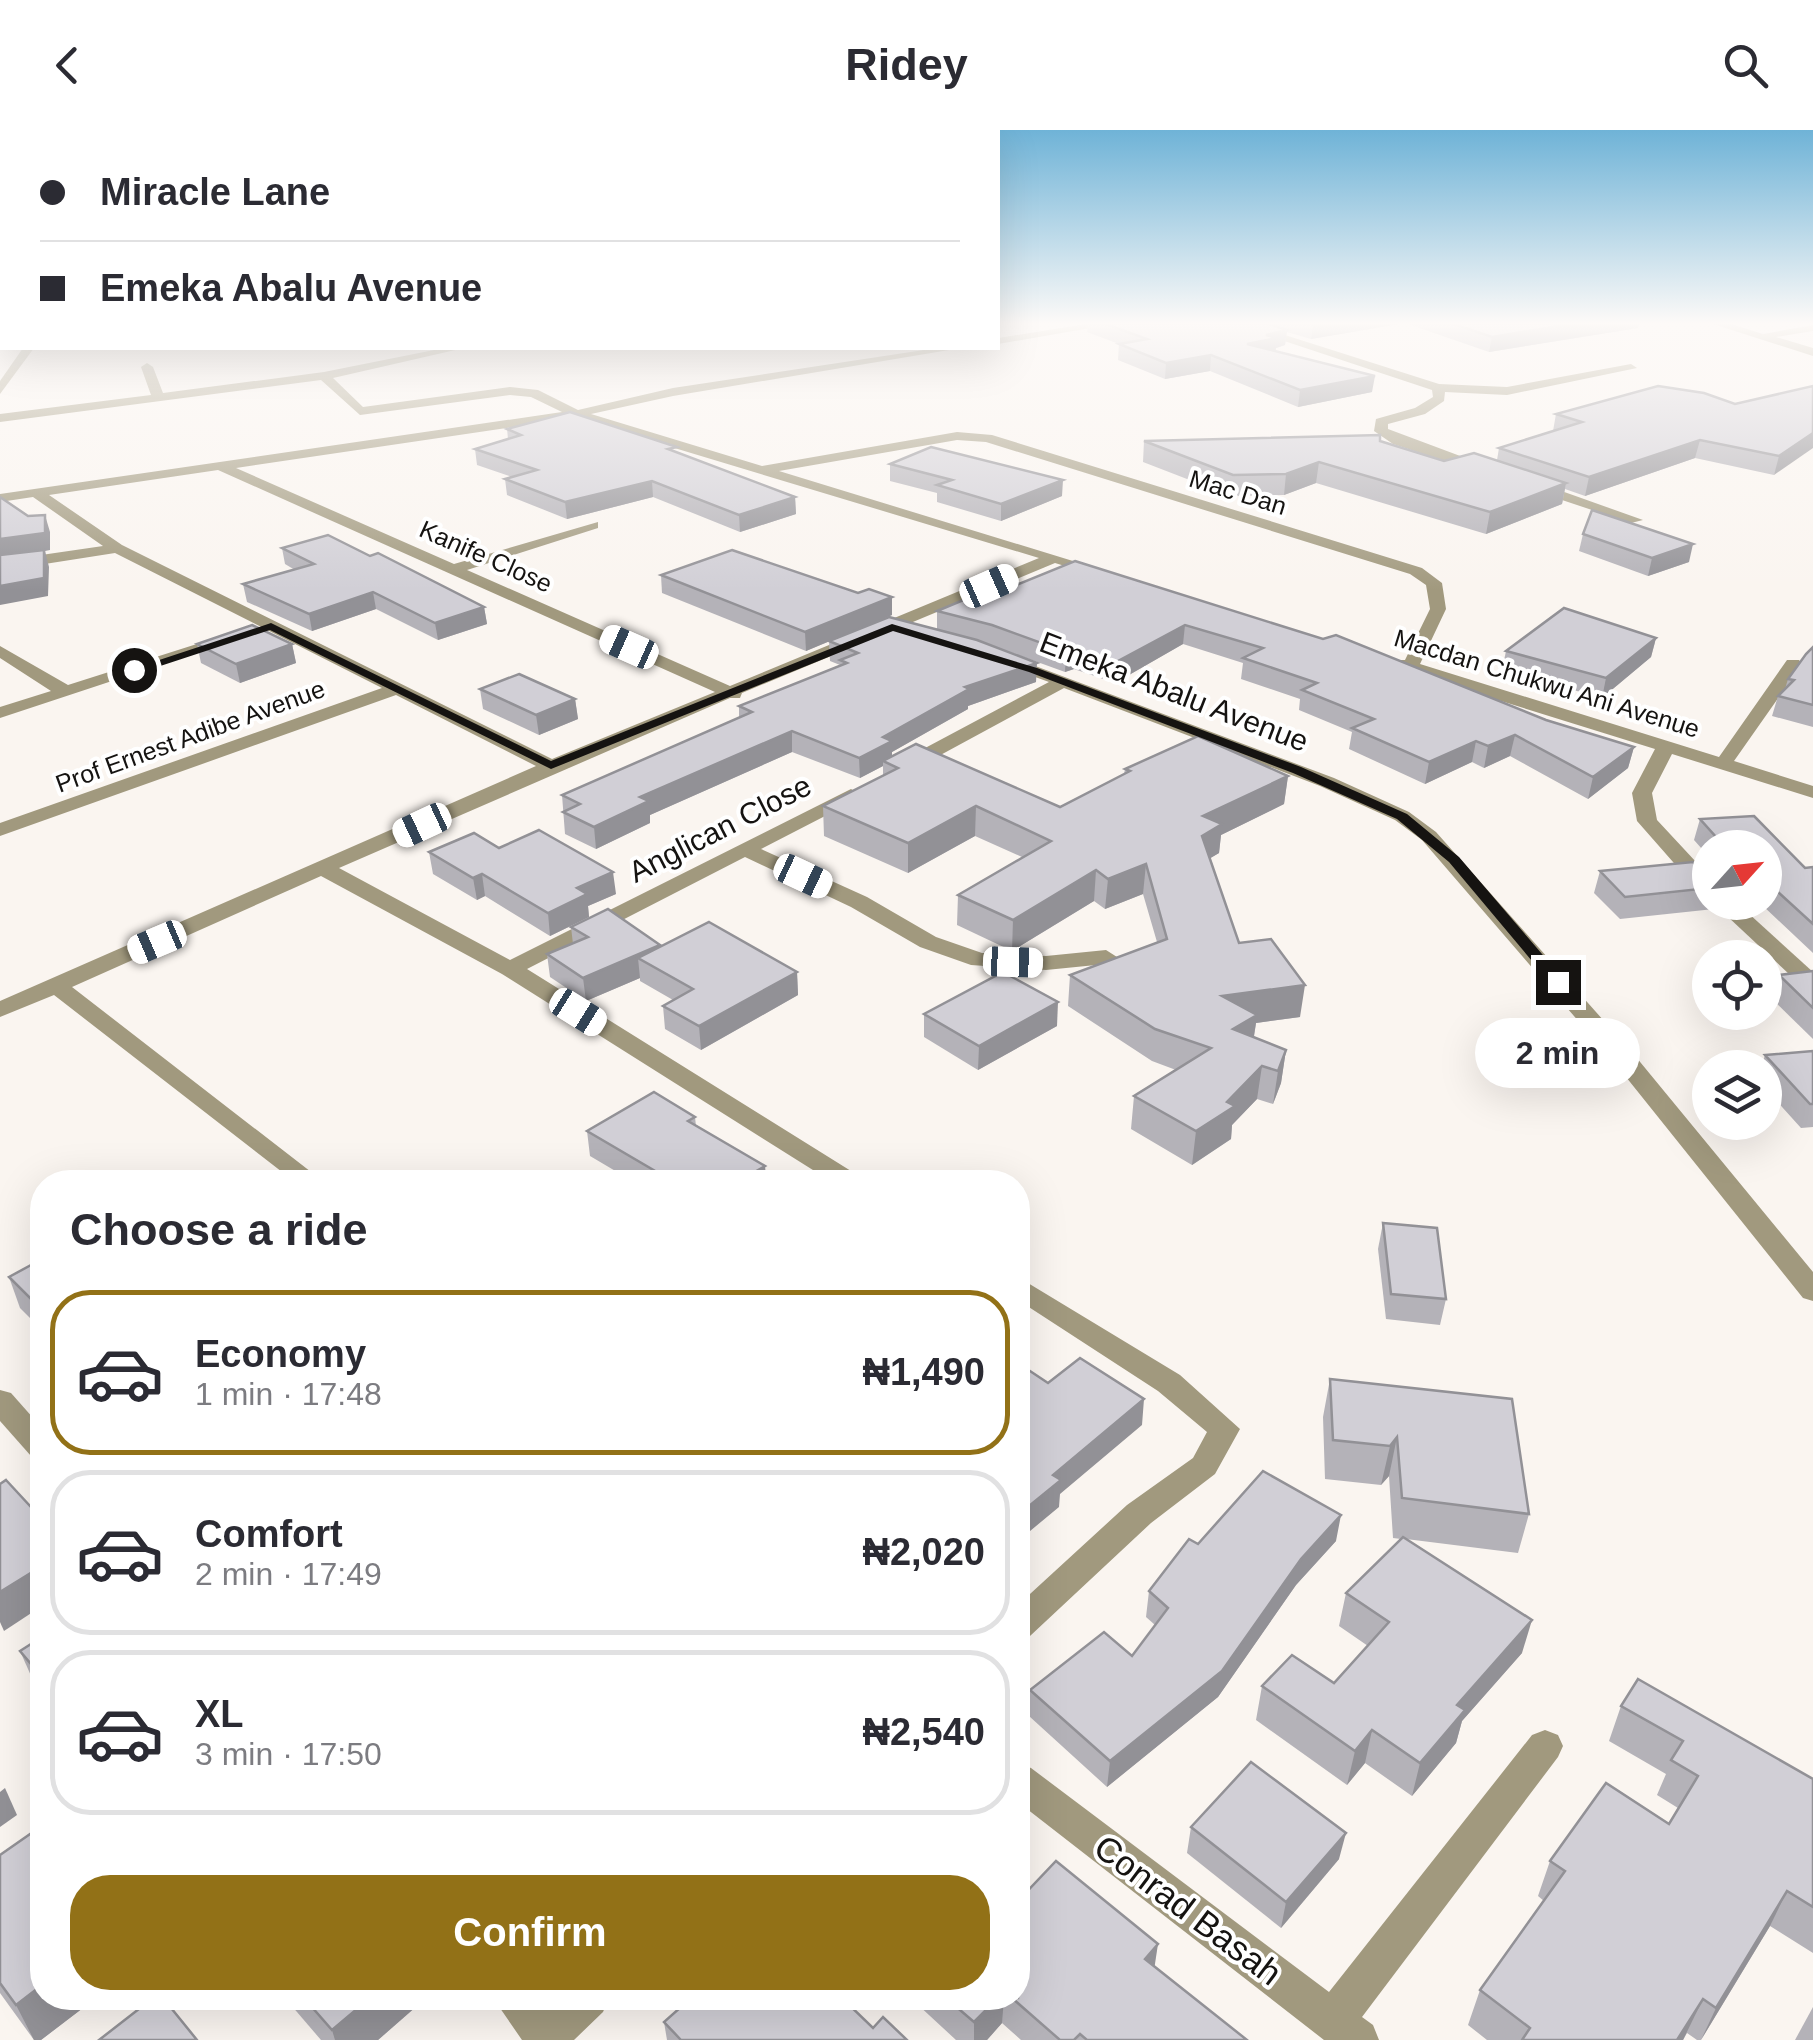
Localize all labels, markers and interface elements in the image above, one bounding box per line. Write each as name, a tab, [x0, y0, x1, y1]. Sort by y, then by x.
icon: back	[40, 38, 95, 93]
icon: search	[1718, 38, 1773, 93]
text: Ridey	[845, 39, 968, 90]
text: Miracle Lane	[100, 171, 330, 213]
text: Emeka Abalu Avenue	[100, 267, 482, 309]
street label: Mac Dan	[1186, 464, 1290, 520]
street label: Kanife Close	[416, 514, 556, 598]
car	[955, 560, 1023, 612]
car	[595, 621, 663, 673]
street label: Macdan Chukwu Ani Avenue	[1391, 623, 1703, 743]
street label: Emeka Abalu Avenue	[1035, 625, 1313, 758]
route start	[112, 648, 157, 693]
street label: Prof Ernest Adibe Avenue	[52, 674, 328, 798]
street label: Anglican Close	[623, 768, 816, 889]
car	[388, 799, 456, 851]
north arrow	[1692, 830, 1782, 920]
map controls	[1692, 830, 1782, 1140]
car	[769, 850, 837, 902]
car	[124, 916, 190, 968]
button: locate	[1692, 940, 1782, 1030]
car	[982, 946, 1044, 978]
route end	[1536, 960, 1581, 1005]
car	[545, 983, 611, 1041]
callout: 2 min	[1476, 1017, 1640, 1087]
text: 2 min	[1516, 1035, 1599, 1071]
button: layers	[1692, 1050, 1782, 1140]
text: Choose a ride	[70, 1204, 368, 1255]
icon: car	[75, 1328, 165, 1418]
text: Economy	[195, 1333, 366, 1375]
text: ₦1,490	[862, 1351, 985, 1393]
text: 1 min · 17:48	[195, 1376, 382, 1412]
icon: car	[75, 1508, 165, 1598]
text: Comfort	[195, 1513, 343, 1555]
text: ₦2,020	[862, 1531, 985, 1573]
text: 2 min · 17:49	[195, 1556, 382, 1592]
icon: car	[75, 1688, 165, 1778]
text: XL	[195, 1693, 244, 1735]
text: ₦2,540	[862, 1711, 985, 1753]
text: 3 min · 17:50	[195, 1736, 382, 1772]
street label: Conrad Basah	[1087, 1827, 1289, 1993]
button: Confirm	[70, 1875, 990, 1990]

